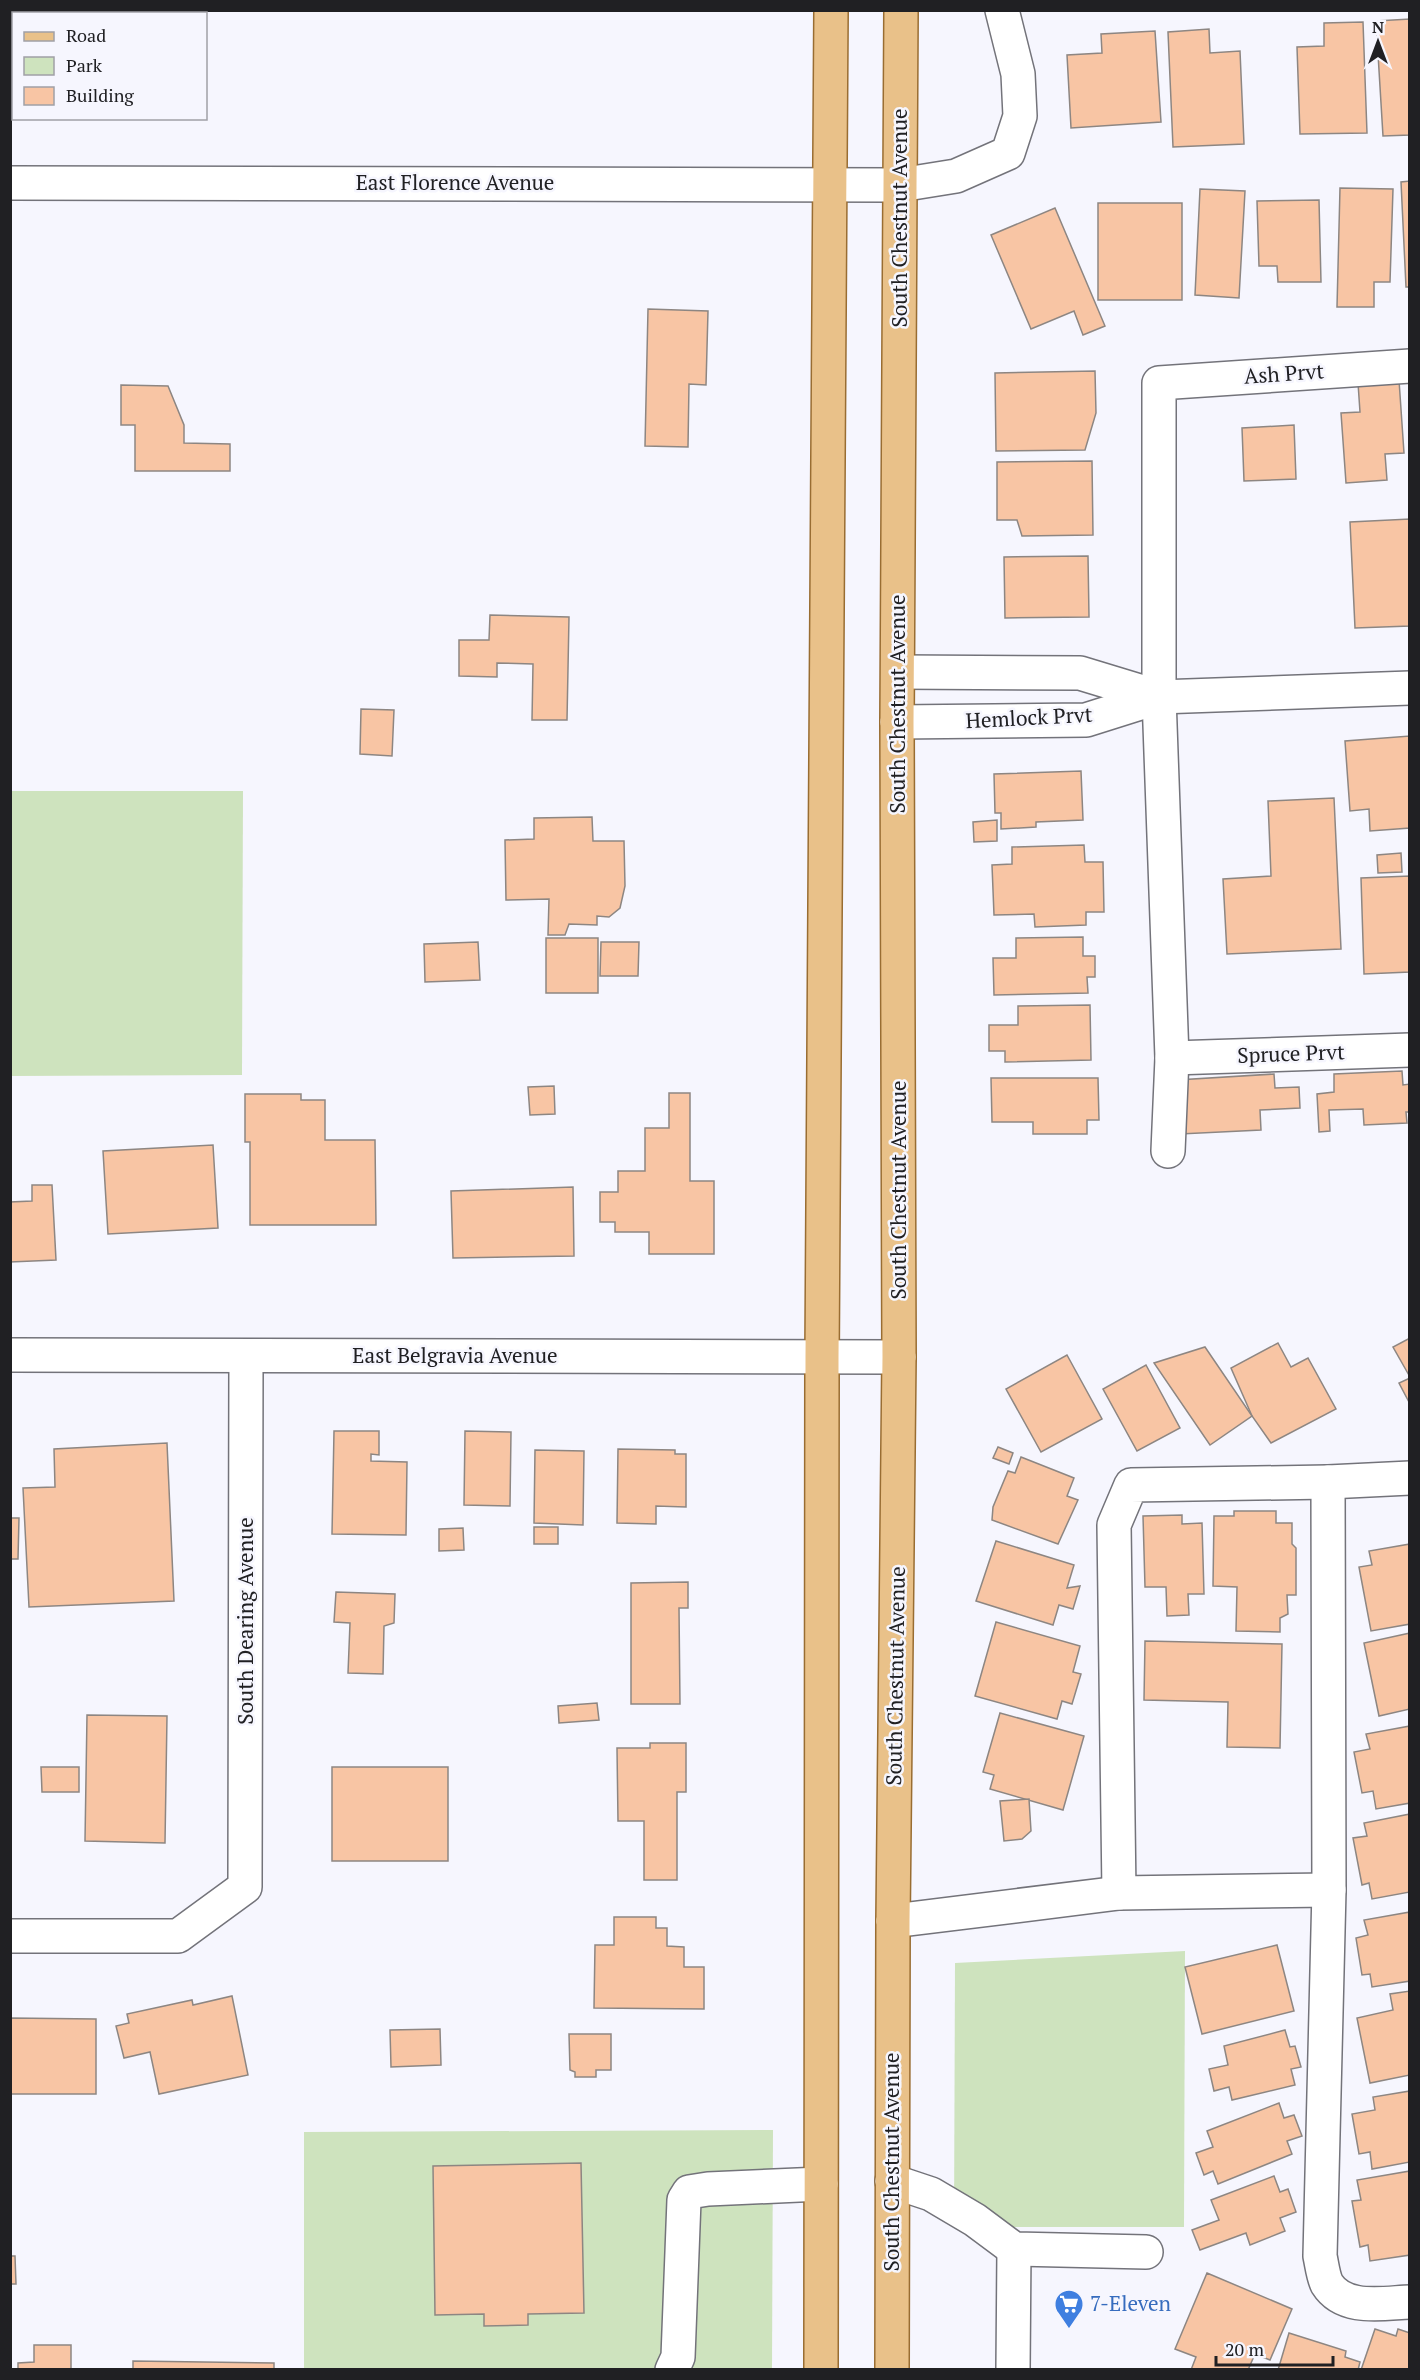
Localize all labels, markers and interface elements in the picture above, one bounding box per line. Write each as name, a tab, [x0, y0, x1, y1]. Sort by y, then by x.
legend	[12, 12, 207, 120]
north arrow	[1348, 12, 1408, 72]
text: N	[1372, 16, 1384, 38]
text: Road	[66, 23, 106, 47]
text: Park	[66, 53, 103, 77]
text: Building	[66, 83, 134, 107]
street label: South Chestnut Avenue	[885, 108, 913, 328]
street label: East Florence Avenue	[356, 168, 554, 196]
street label: Ash Prvt	[1243, 356, 1325, 390]
street label: South Chestnut Avenue	[883, 594, 911, 814]
street label: Hemlock Prvt	[965, 700, 1093, 734]
street label: Spruce Prvt	[1237, 1037, 1345, 1069]
street label: South Chestnut Avenue	[884, 1080, 912, 1300]
street label: East Belgravia Avenue	[352, 1341, 558, 1369]
street label: South Dearing Avenue	[231, 1517, 259, 1725]
street label: South Chestnut Avenue	[879, 1566, 911, 1786]
street label: South Chestnut Avenue	[877, 2052, 905, 2272]
supermarket icon: 7-Eleven	[1053, 2288, 1085, 2330]
place label: 7-Eleven	[1090, 2289, 1172, 2317]
scale bar	[1216, 2329, 1333, 2367]
text: 20 m	[1225, 2337, 1265, 2361]

